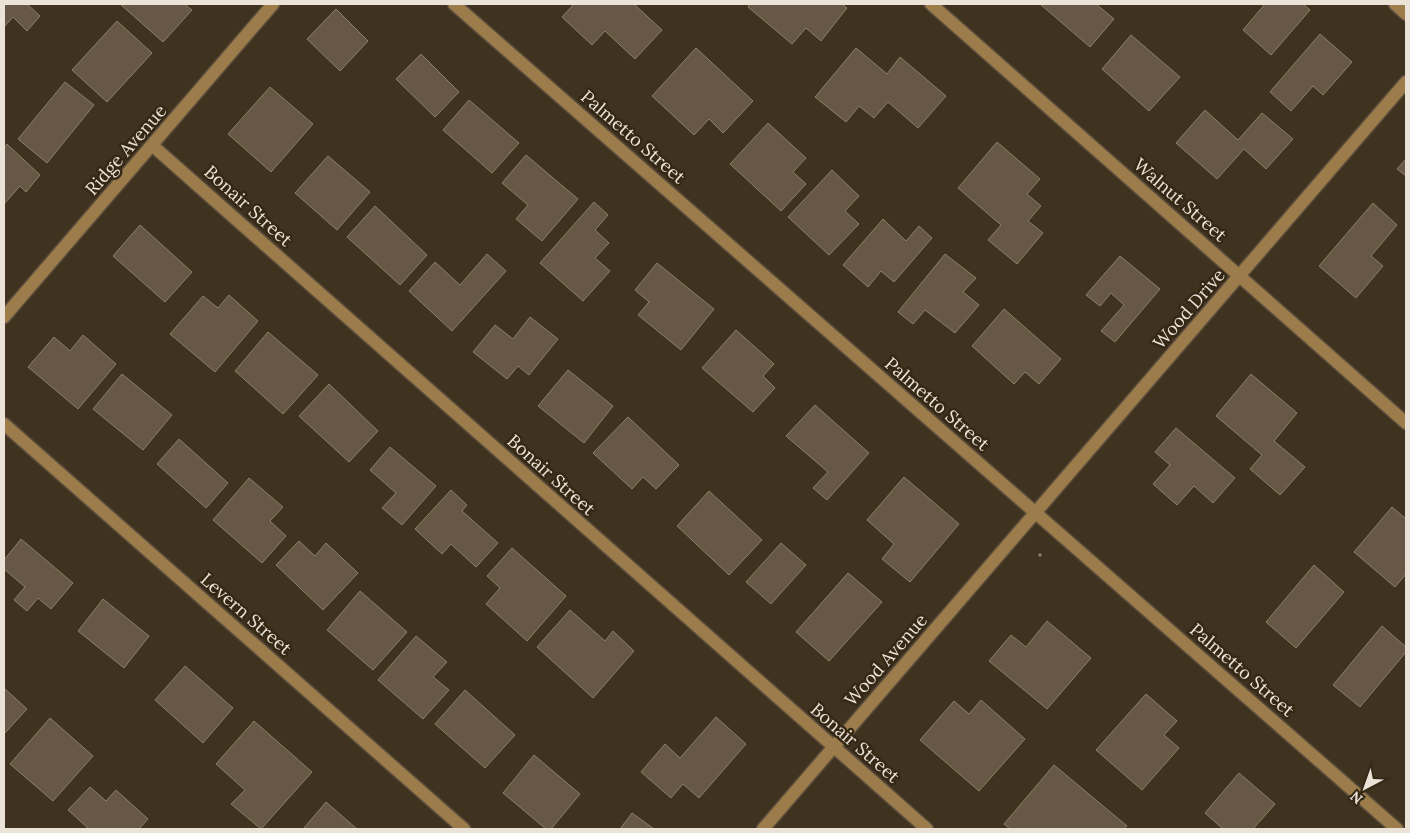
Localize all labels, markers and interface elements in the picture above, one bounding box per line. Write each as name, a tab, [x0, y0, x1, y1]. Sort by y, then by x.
street label: Palmetto Street	[576, 85, 690, 188]
street label: Ridge Avenue	[80, 99, 171, 200]
street label: Walnut Street	[1129, 153, 1232, 246]
street label: Bonair Street	[200, 160, 297, 251]
street label: Wood Drive	[1148, 264, 1230, 353]
street label: Palmetto Street	[880, 352, 994, 455]
street label: Bonair Street	[503, 429, 600, 520]
street label: Levern Street	[196, 568, 297, 659]
street label: Wood Avenue	[839, 609, 932, 711]
street label: Palmetto Street	[1185, 618, 1299, 721]
street label: Bonair Street	[806, 698, 905, 788]
north arrow	[1340, 763, 1390, 813]
text: N	[1346, 787, 1366, 808]

